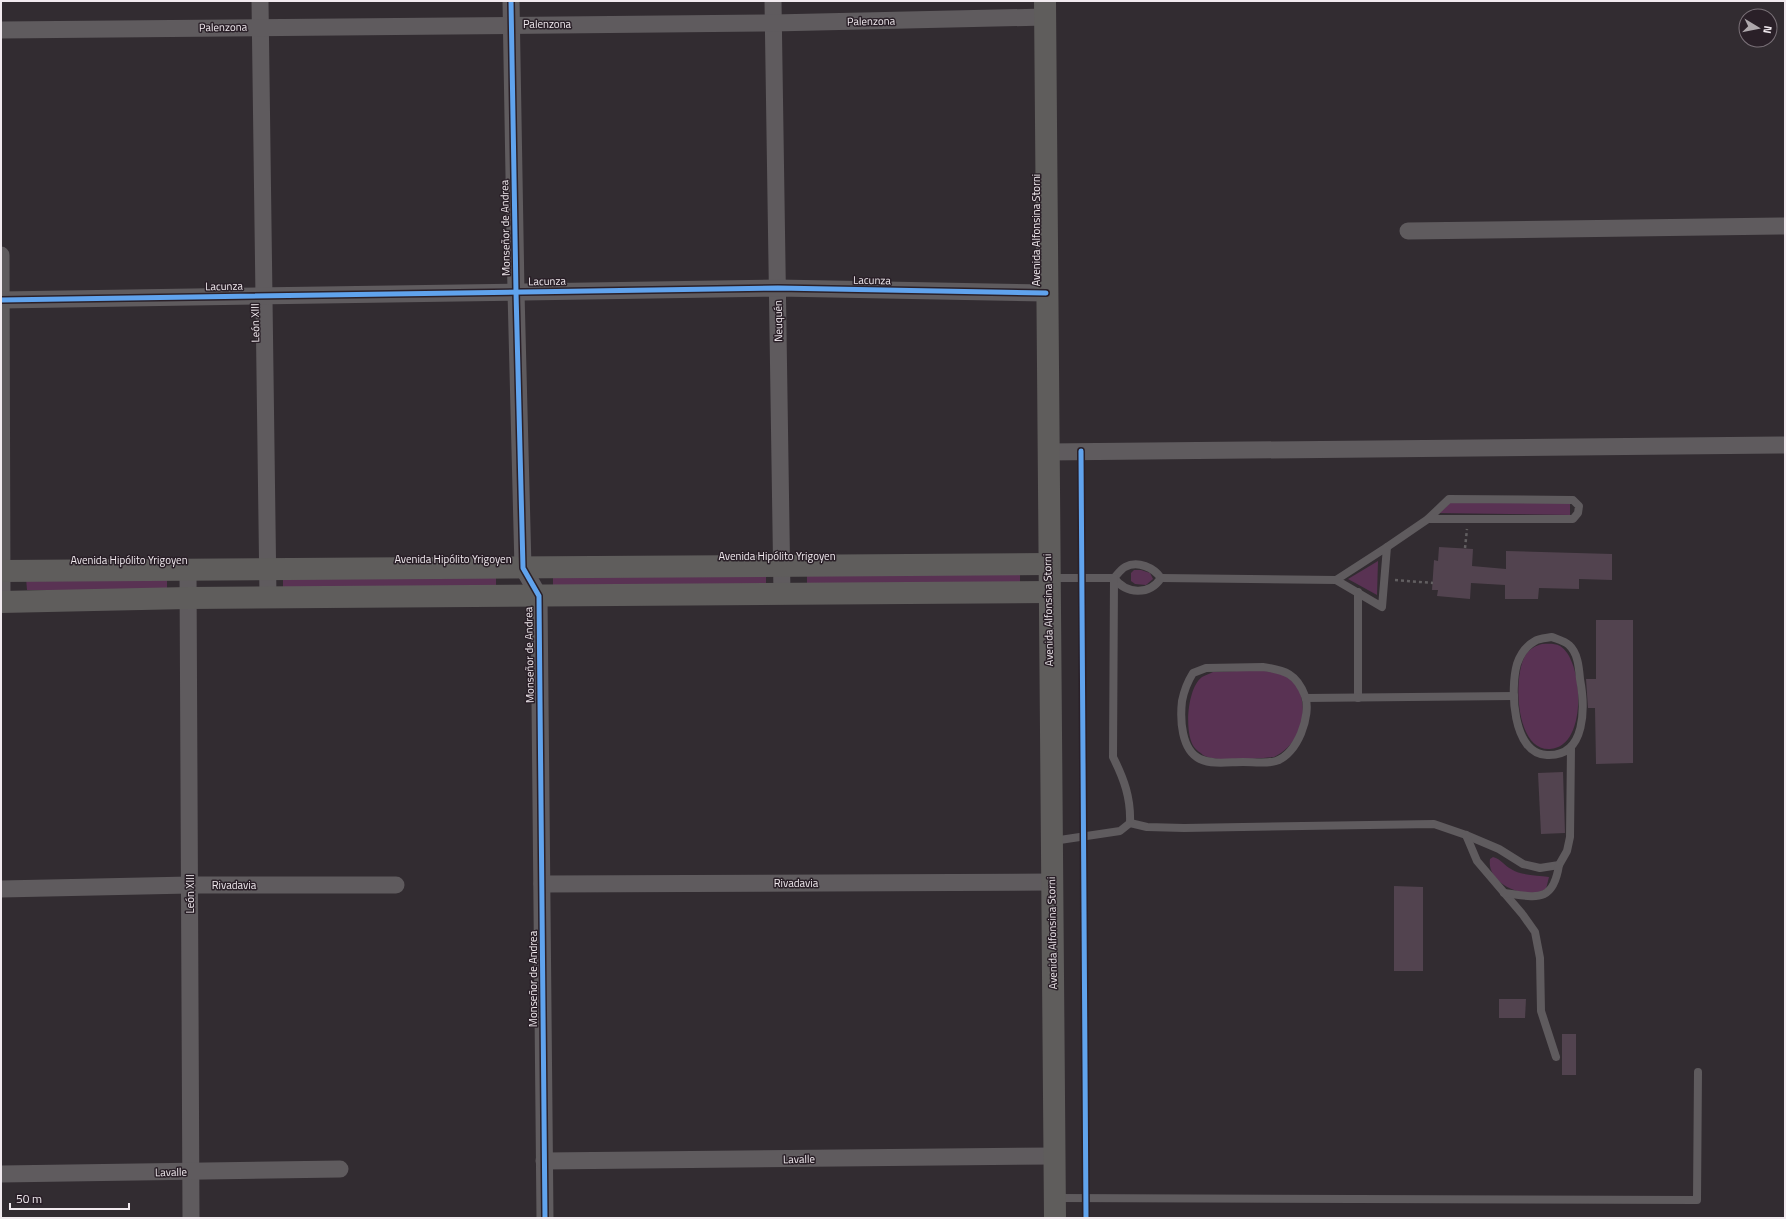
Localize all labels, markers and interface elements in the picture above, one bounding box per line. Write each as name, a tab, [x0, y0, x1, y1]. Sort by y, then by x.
north arrow	[1738, 8, 1778, 48]
street label: Palenzona	[847, 13, 896, 29]
street label: Palenzona	[523, 16, 572, 32]
street label: Palenzona	[199, 19, 248, 35]
text: N	[1759, 25, 1776, 35]
street label: Avenida Alfonsina Storni	[1028, 174, 1044, 286]
street label: Monseñor de Andrea	[496, 179, 514, 276]
street label: Lacunza	[853, 272, 892, 288]
street label: Lacunza	[528, 273, 567, 289]
street label: Lacunza	[205, 278, 244, 294]
street label: Neuquén	[770, 300, 786, 342]
street label: León XIII	[247, 303, 263, 343]
street label: Avenida Hipólito Yrigoyen	[718, 548, 836, 564]
street label: Avenida Hipólito Yrigoyen	[394, 551, 512, 567]
street label: Avenida Hipólito Yrigoyen	[70, 552, 188, 568]
street label: Avenida Alfonsina Storni	[1039, 554, 1057, 666]
street label: Monseñor de Andrea	[520, 606, 538, 703]
street label: León XIII	[182, 874, 198, 914]
street label: Rivadavia	[774, 875, 819, 891]
street label: Rivadavia	[212, 877, 257, 893]
street label: Avenida Alfonsina Storni	[1043, 877, 1061, 989]
street label: Monseñor de Andrea	[525, 930, 541, 1027]
street label: Lavalle	[783, 1151, 816, 1167]
street label: Lavalle	[155, 1164, 188, 1180]
scale bar	[10, 1185, 129, 1211]
text: 50 m	[16, 1189, 42, 1208]

